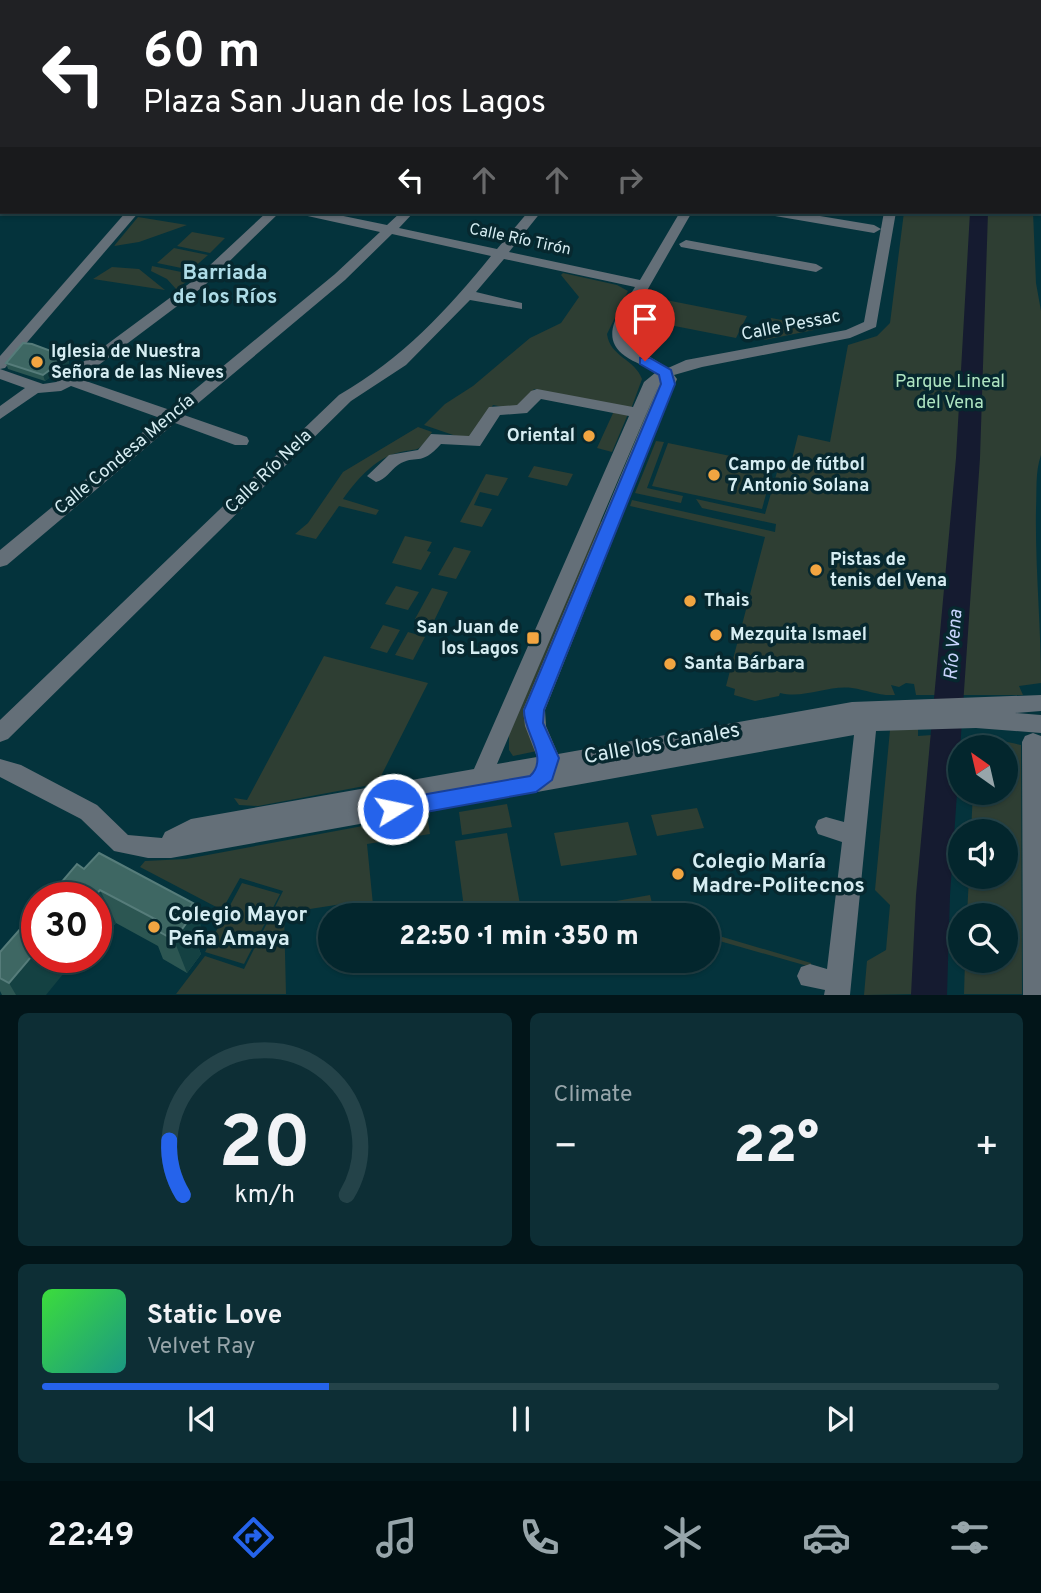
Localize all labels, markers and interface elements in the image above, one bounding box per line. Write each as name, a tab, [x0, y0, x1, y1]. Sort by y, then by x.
text: 60 m	[143, 23, 261, 85]
icon: left	[28, 28, 119, 119]
text: Plaza San Juan de los Lagos	[143, 84, 546, 124]
icon: left	[392, 161, 430, 199]
icon: ahead	[465, 161, 503, 199]
icon: ahead	[538, 161, 576, 199]
icon: right	[611, 161, 649, 199]
street label: Calle Río Tirón	[467, 219, 573, 261]
district label: Barriada de los Ríos	[173, 260, 277, 311]
pin	[615, 289, 675, 361]
icon: arrive	[626, 300, 664, 338]
street label: Calle Pessac	[739, 305, 843, 347]
place label: Iglesia de Nuestra Señora de las Nieves	[51, 341, 224, 385]
marker: Iglesia de Nuestra Señora de las Nieves	[29, 354, 45, 370]
park label: Parque Lineal del Vena	[895, 371, 1005, 415]
street label: Calle Condesa Mencía	[50, 390, 200, 520]
street label: Calle Río Nela	[221, 425, 317, 519]
place label: Oriental	[507, 425, 575, 448]
marker: Oriental	[581, 428, 597, 444]
place label: Campo de fútbol 7 Antonio Solana	[728, 454, 869, 498]
marker: Campo de fútbol 7 Antonio Solana	[706, 467, 722, 483]
place label: Pistas de tenis del Vena	[830, 549, 947, 593]
marker: Pistas de tenis del Vena	[808, 562, 824, 578]
place label: Thais	[704, 590, 750, 613]
marker: Thais	[682, 593, 698, 609]
water label: Río Vena	[940, 609, 968, 681]
place label: San Juan de los Lagos	[416, 617, 519, 661]
place label: Mezquita Ismael	[730, 624, 867, 647]
marker: Mezquita Ismael	[708, 627, 724, 643]
marker: San Juan de los Lagos	[525, 630, 541, 646]
place label: Santa Bárbara	[684, 653, 805, 676]
marker: Santa Bárbara	[662, 656, 678, 672]
street label: Calle los Canales	[582, 717, 742, 771]
north arrow	[948, 735, 1018, 805]
map controls	[948, 735, 1018, 973]
position arrow	[356, 772, 430, 846]
button: sound	[948, 819, 1018, 889]
place label: Colegio María Madre-Politecnos	[692, 849, 865, 900]
marker: Colegio María Madre-Politecnos	[670, 866, 686, 882]
speed limit sign: 30	[21, 882, 112, 973]
place label: Colegio Mayor Peña Amaya	[168, 902, 308, 953]
button: search	[948, 903, 1018, 973]
marker: Colegio Mayor Peña Amaya	[146, 919, 162, 935]
text: 22:50 · 1 min · 350 m	[399, 921, 639, 954]
text: Climate	[554, 1081, 632, 1110]
text: 20	[219, 1102, 311, 1194]
text: 22°	[734, 1115, 819, 1181]
text: −	[554, 1124, 578, 1173]
text: +	[974, 1124, 999, 1173]
text: km/h	[234, 1180, 295, 1212]
text: Static Love	[147, 1300, 282, 1333]
text: Velvet Ray	[147, 1333, 255, 1362]
icon: previous	[183, 1400, 221, 1438]
icon: pause	[502, 1400, 540, 1438]
icon: next	[821, 1400, 859, 1438]
icon: directions	[229, 1513, 278, 1562]
icon: music	[372, 1513, 421, 1562]
icon: phone	[515, 1513, 564, 1562]
icon: climate	[658, 1513, 707, 1562]
icon: car	[802, 1513, 851, 1562]
icon: filters	[945, 1513, 994, 1562]
text: 22:49	[47, 1517, 134, 1557]

